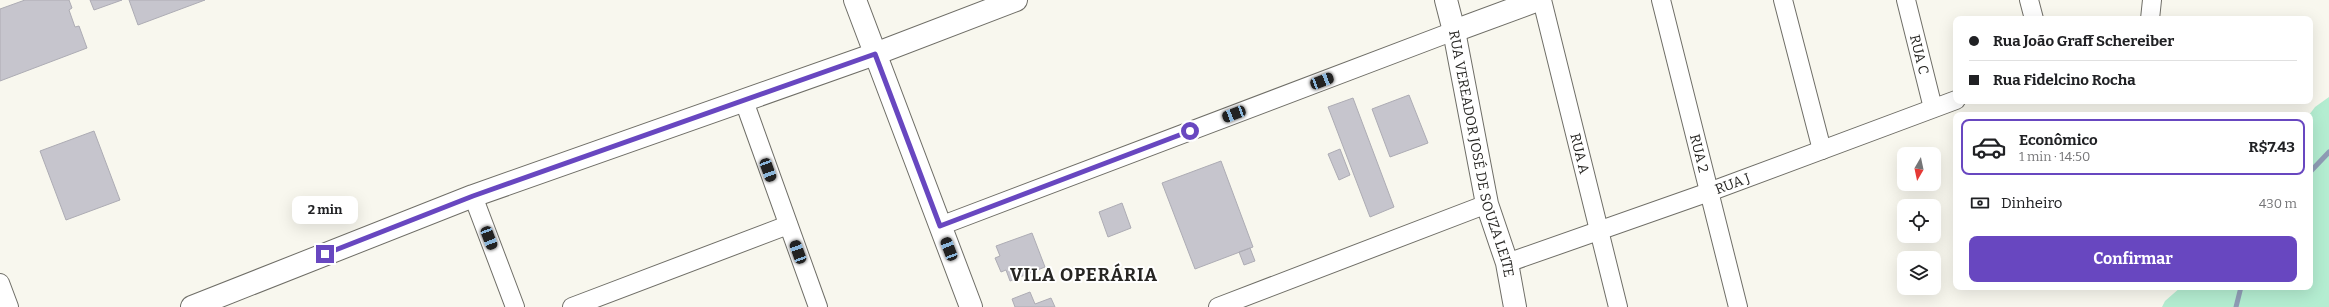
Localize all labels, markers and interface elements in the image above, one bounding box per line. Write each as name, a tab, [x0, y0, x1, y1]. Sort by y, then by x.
street label: RUA VEREADOR JOSÉ DE SOUZA LEITE	[1445, 29, 1517, 279]
text: Rua João Graff Schereiber	[1993, 32, 2174, 50]
street label: RUA C	[1906, 33, 1932, 76]
car	[1309, 71, 1335, 91]
text: Rua Fidelcino Rocha	[1993, 71, 2136, 89]
car	[1221, 104, 1247, 124]
route start	[1181, 122, 1199, 140]
icon: car	[1971, 129, 2007, 165]
street label: RUA A	[1566, 131, 1593, 176]
text: Econômico	[2019, 131, 2098, 149]
street label: RUA 2	[1686, 132, 1712, 174]
text: R$7.43	[2248, 138, 2295, 156]
north arrow	[1897, 147, 1941, 191]
map controls	[1897, 147, 1941, 295]
text: 1 min · 14:50	[2019, 149, 2090, 164]
car	[758, 157, 778, 183]
street label: RUA J	[1713, 169, 1753, 198]
icon: cash	[1969, 192, 1991, 214]
text: Dinheiro	[2001, 194, 2062, 212]
callout: 2 min	[292, 196, 358, 224]
text: 430 m	[2259, 196, 2297, 211]
button: locate	[1897, 199, 1941, 243]
text: 2 min	[308, 202, 342, 217]
car	[479, 225, 499, 251]
car	[939, 236, 959, 262]
button: Confirmar	[1969, 236, 2297, 282]
car	[788, 239, 808, 265]
route end	[316, 245, 334, 263]
button: layers	[1897, 251, 1941, 295]
district label: VILA OPERÁRIA	[1010, 263, 1158, 286]

